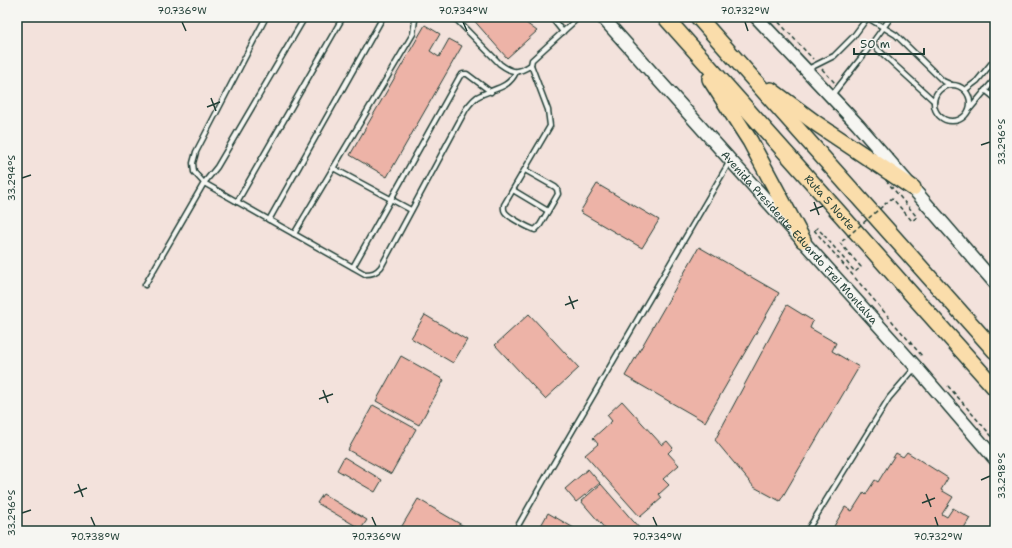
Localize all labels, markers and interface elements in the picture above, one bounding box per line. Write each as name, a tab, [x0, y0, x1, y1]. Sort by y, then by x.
text: 70.736°W	[157, 4, 207, 17]
text: 70.734°W	[438, 4, 488, 17]
text: 70.732°W	[720, 4, 770, 17]
scale bar	[854, 30, 924, 56]
text: 50 m	[860, 36, 890, 52]
text: 33.296°S	[995, 118, 1008, 165]
street label: Avenida Presidente Eduardo Frei Montalva	[718, 147, 882, 327]
text: 33.294°S	[5, 154, 18, 201]
street label: Ruta 5 Norte	[801, 171, 859, 233]
text: 33.298°S	[995, 452, 1008, 499]
text: 33.296°S	[5, 489, 18, 536]
text: 70.738°W	[70, 530, 120, 543]
text: 70.736°W	[351, 530, 401, 543]
text: 70.734°W	[632, 530, 682, 543]
text: 70.732°W	[913, 530, 963, 543]

